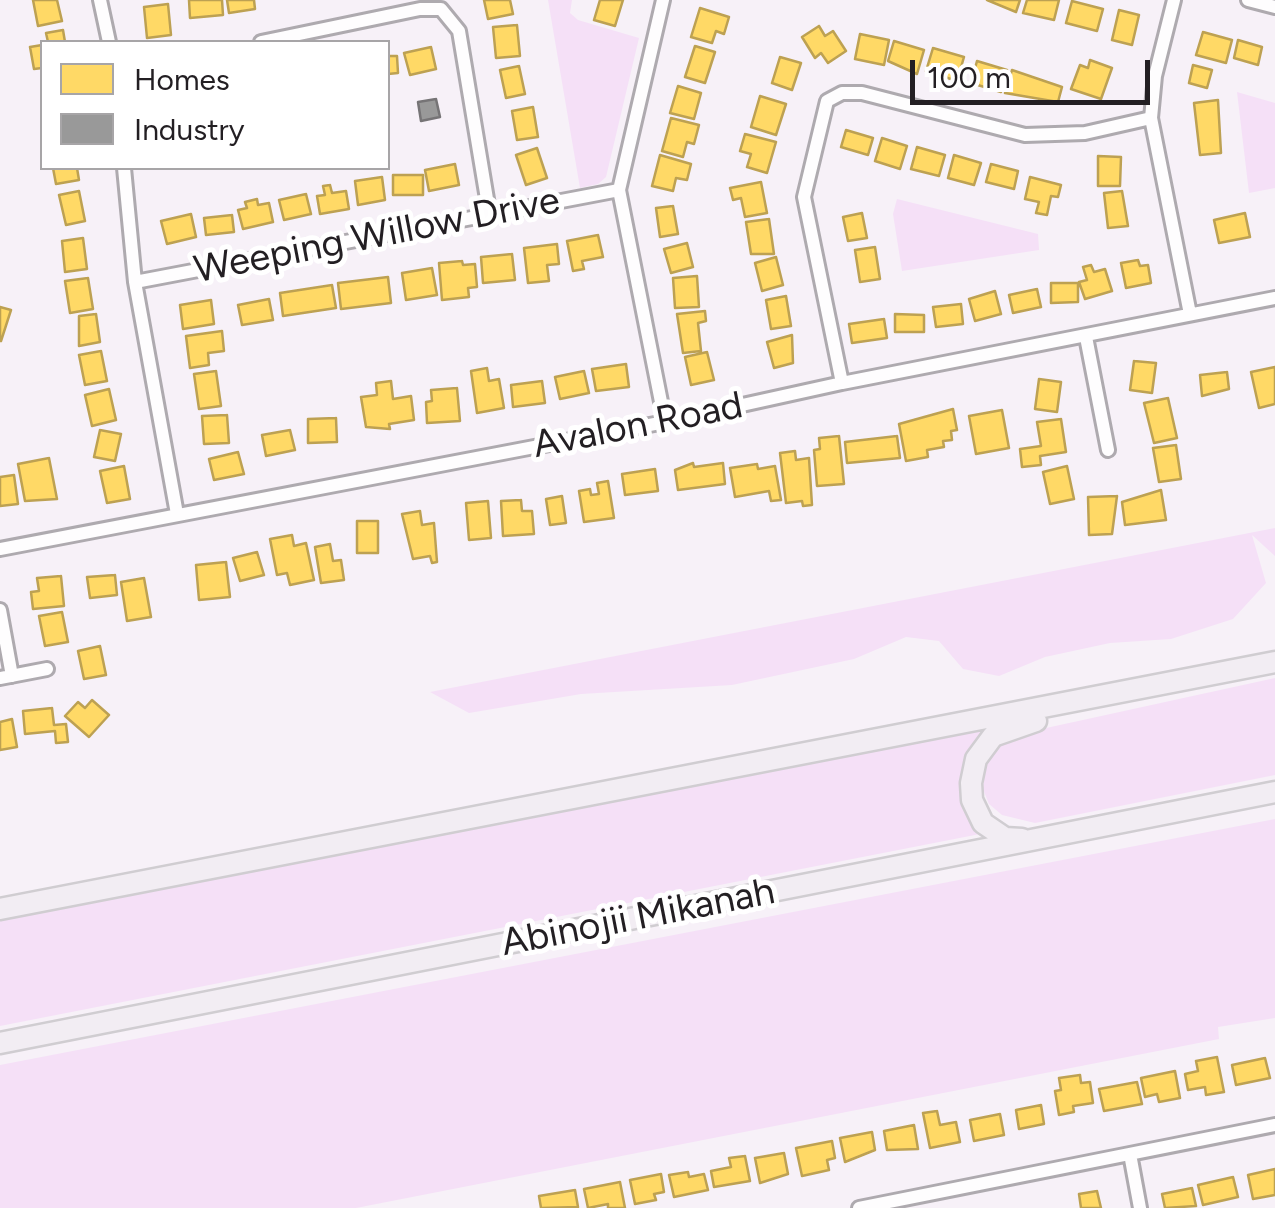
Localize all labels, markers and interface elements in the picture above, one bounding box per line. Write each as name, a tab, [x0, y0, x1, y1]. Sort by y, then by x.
legend	[40, 40, 390, 170]
scale bar	[915, 40, 1155, 102]
text: 100 m	[927, 59, 1011, 96]
text: Homes	[134, 61, 230, 98]
text: Industry	[134, 111, 244, 148]
street label: Weeping Willow Drive	[190, 178, 564, 294]
street label: Avalon Road	[529, 383, 747, 469]
street label: Abinojii Mikanah	[497, 869, 779, 967]

